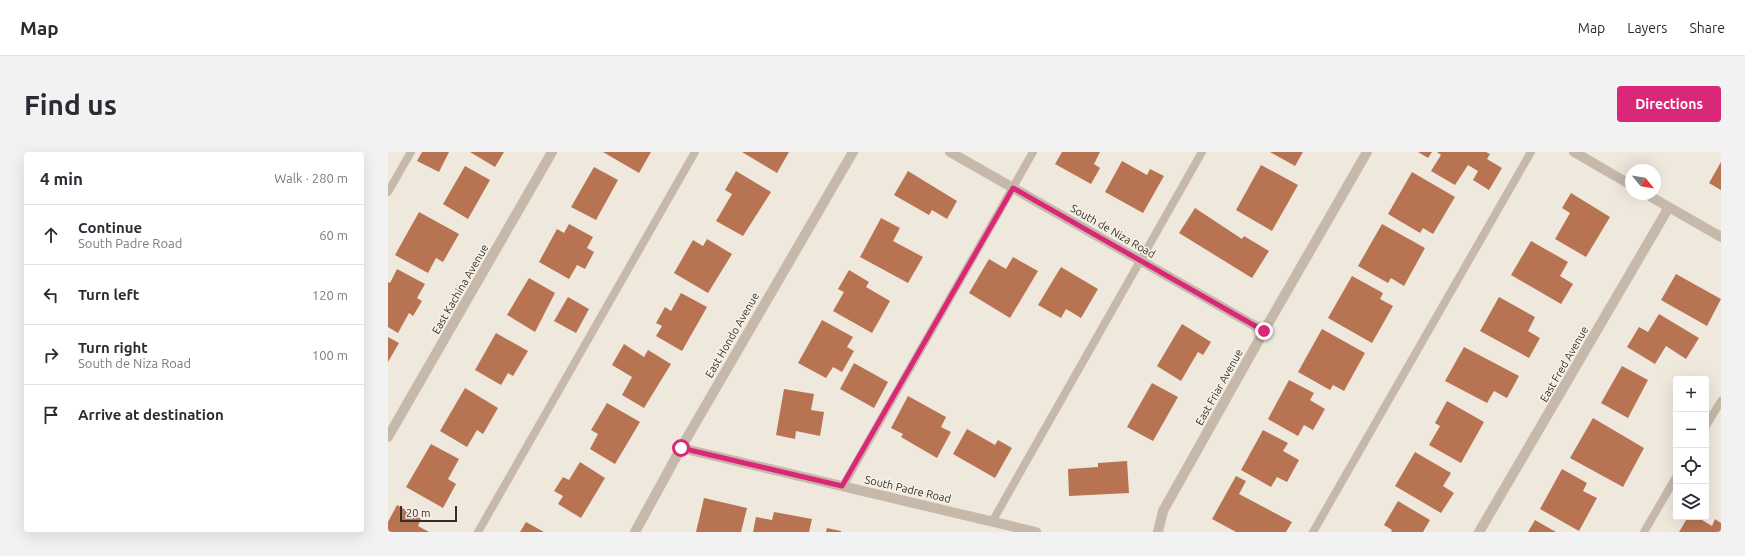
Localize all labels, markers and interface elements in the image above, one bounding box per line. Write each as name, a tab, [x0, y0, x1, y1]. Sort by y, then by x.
text: Map	[20, 17, 59, 39]
text: Map	[1578, 20, 1605, 36]
text: Layers	[1627, 20, 1667, 36]
text: Share	[1689, 20, 1725, 36]
button: Directions	[1617, 86, 1721, 122]
text: Find us	[24, 89, 117, 120]
north arrow	[1625, 164, 1661, 200]
text: 4 min	[40, 169, 83, 188]
text: Walk · 280 m	[274, 171, 348, 185]
street label: South de Niza Road	[1069, 202, 1157, 260]
text: Continue	[78, 219, 142, 236]
icon: ahead	[40, 224, 62, 246]
text: 60 m	[319, 228, 348, 242]
text: South Padre Road	[78, 236, 182, 250]
street label: East Kachina Avenue	[429, 242, 491, 336]
icon: left	[40, 284, 62, 306]
text: Turn left	[78, 286, 139, 303]
text: 120 m	[312, 288, 348, 302]
street label: East Hondo Avenue	[703, 290, 761, 380]
route end	[1255, 322, 1273, 340]
street label: East Fred Avenue	[1537, 324, 1591, 404]
text: Turn right	[78, 339, 148, 356]
icon: right	[40, 344, 62, 366]
street label: East Friar Avenue	[1193, 347, 1245, 427]
text: 100 m	[312, 348, 348, 362]
text: South de Niza Road	[78, 356, 191, 370]
map controls	[1673, 376, 1709, 520]
button: +	[1673, 376, 1709, 412]
icon: arrive	[40, 404, 62, 426]
text: Arrive at destination	[78, 406, 224, 423]
button: −	[1673, 412, 1709, 448]
route start	[672, 439, 690, 457]
button: locate	[1673, 448, 1709, 484]
street label: South Padre Road	[864, 473, 952, 505]
button: layers	[1673, 484, 1709, 520]
scale bar	[400, 504, 457, 523]
text: 20 m	[406, 507, 430, 519]

